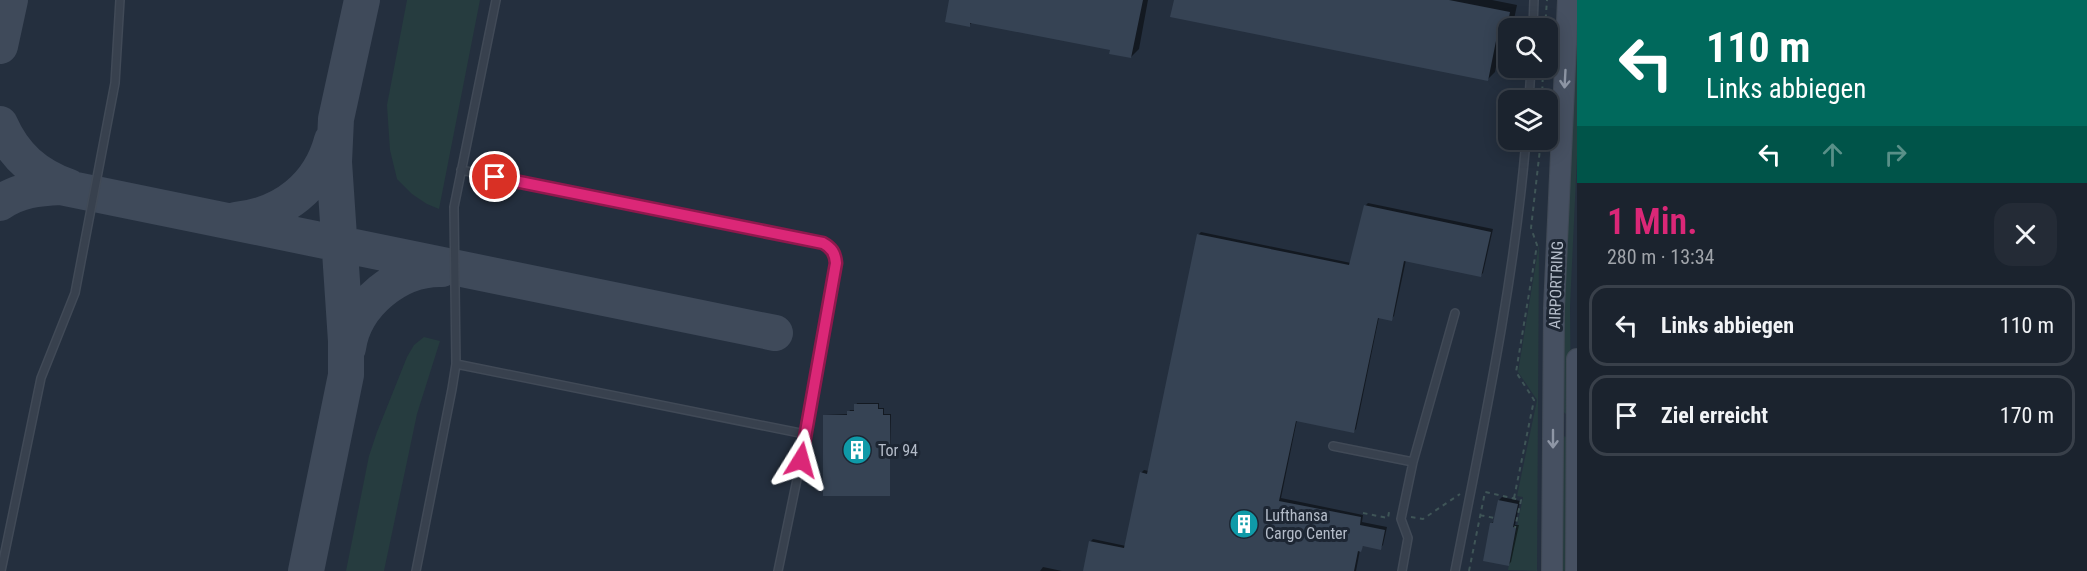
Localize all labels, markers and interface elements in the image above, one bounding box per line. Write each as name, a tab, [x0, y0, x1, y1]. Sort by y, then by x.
map controls	[1498, 18, 1558, 150]
button: search	[1498, 18, 1558, 78]
text: 110 m	[1706, 23, 1811, 72]
icon: left	[1607, 24, 1685, 102]
one-way arrow	[1560, 69, 1571, 89]
text: Links abbiegen	[1706, 73, 1866, 105]
button: layers	[1498, 90, 1558, 150]
icon: left	[1753, 138, 1786, 171]
icon: ahead	[1816, 138, 1849, 171]
icon: right	[1879, 138, 1912, 171]
pin	[469, 151, 520, 202]
icon: arrive	[478, 160, 511, 193]
text: 1 Min.	[1607, 201, 1697, 243]
button: close	[1994, 203, 2057, 266]
street label: AIRPORTRING	[1545, 241, 1567, 329]
text: 280 m · 13:34	[1607, 245, 1714, 269]
icon: left	[1610, 309, 1643, 342]
text: Links abbiegen	[1661, 313, 1794, 338]
text: 110 m	[2000, 313, 2054, 338]
icon: arrive	[1610, 399, 1643, 432]
text: Ziel erreicht	[1661, 403, 1768, 428]
text: 170 m	[2000, 403, 2054, 428]
position arrow	[769, 428, 833, 492]
one-way arrow	[1547, 428, 1559, 448]
building icon: Tor 94	[841, 434, 873, 466]
place label: Tor 94	[878, 441, 918, 460]
place label: Lufthansa Cargo Center	[1265, 506, 1348, 543]
building icon: Lufthansa Cargo Center	[1228, 508, 1260, 540]

